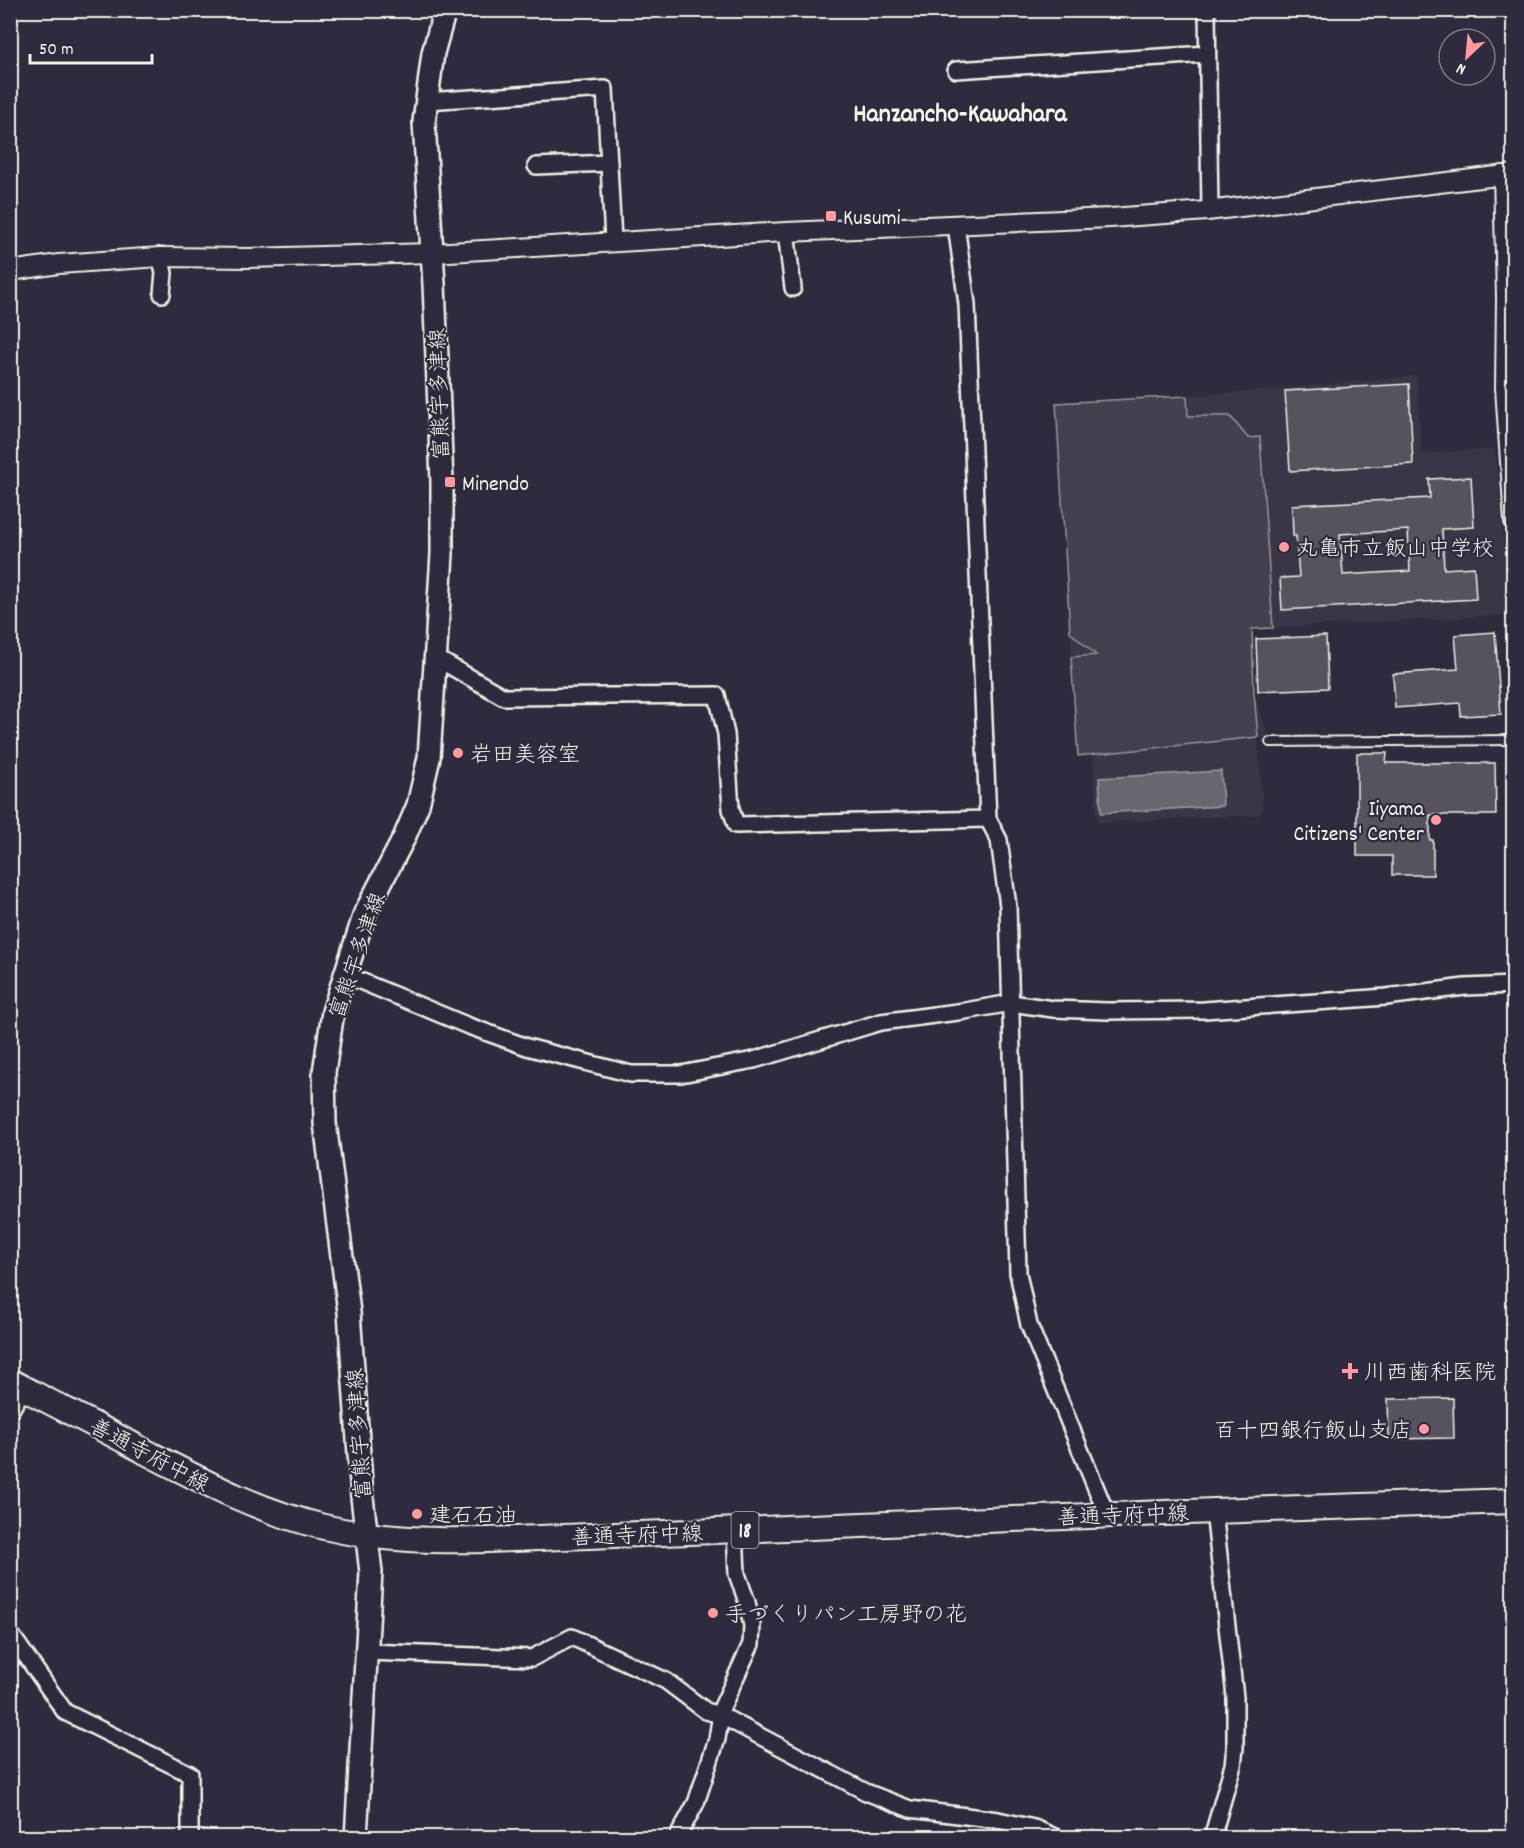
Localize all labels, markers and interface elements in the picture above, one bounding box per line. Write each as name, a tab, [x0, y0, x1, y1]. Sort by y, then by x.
scale bar	[30, 27, 152, 65]
north arrow	[1437, 27, 1497, 87]
text: 50 m	[39, 38, 74, 63]
text: N	[1453, 56, 1470, 80]
district label: Hanzancho-Kawahara	[853, 97, 1068, 134]
place label: Kusumi	[843, 204, 901, 235]
marker: Kusumi	[824, 209, 838, 223]
street label: 富熊宇多津線	[424, 327, 459, 460]
place label: Minendo	[462, 470, 529, 501]
marker: Minendo	[443, 475, 457, 489]
place label: 丸亀市立飯山中学校	[1296, 535, 1494, 566]
marker: 丸亀市立飯山中学校	[1277, 540, 1291, 554]
place label: 岩田美容室	[470, 741, 580, 772]
marker: 岩田美容室	[451, 746, 465, 760]
place label: Iiyama Citizens' Center	[1293, 795, 1425, 851]
marker: Iiyama Citizens' Center	[1429, 813, 1443, 827]
street label: 富熊宇多津線	[323, 889, 395, 1024]
place label: 川西歯科医院	[1364, 1359, 1496, 1390]
marker: 川西歯科医院	[1341, 1362, 1359, 1380]
street label: 富熊宇多津線	[341, 1367, 382, 1501]
street label: 善通寺府中線	[83, 1412, 214, 1502]
place label: 百十四銀行飯山支店	[1214, 1417, 1412, 1448]
marker: 百十四銀行飯山支店	[1417, 1422, 1431, 1436]
street label: 善通寺府中線	[1057, 1500, 1190, 1535]
place label: 建石石油	[429, 1502, 517, 1533]
marker: 建石石油	[410, 1507, 424, 1521]
road number: 18	[732, 1512, 758, 1548]
street label: 善通寺府中線	[571, 1520, 704, 1555]
place label: 手づくりパン工房野の花	[725, 1601, 967, 1632]
marker: 手づくりパン工房野の花	[706, 1606, 720, 1620]

